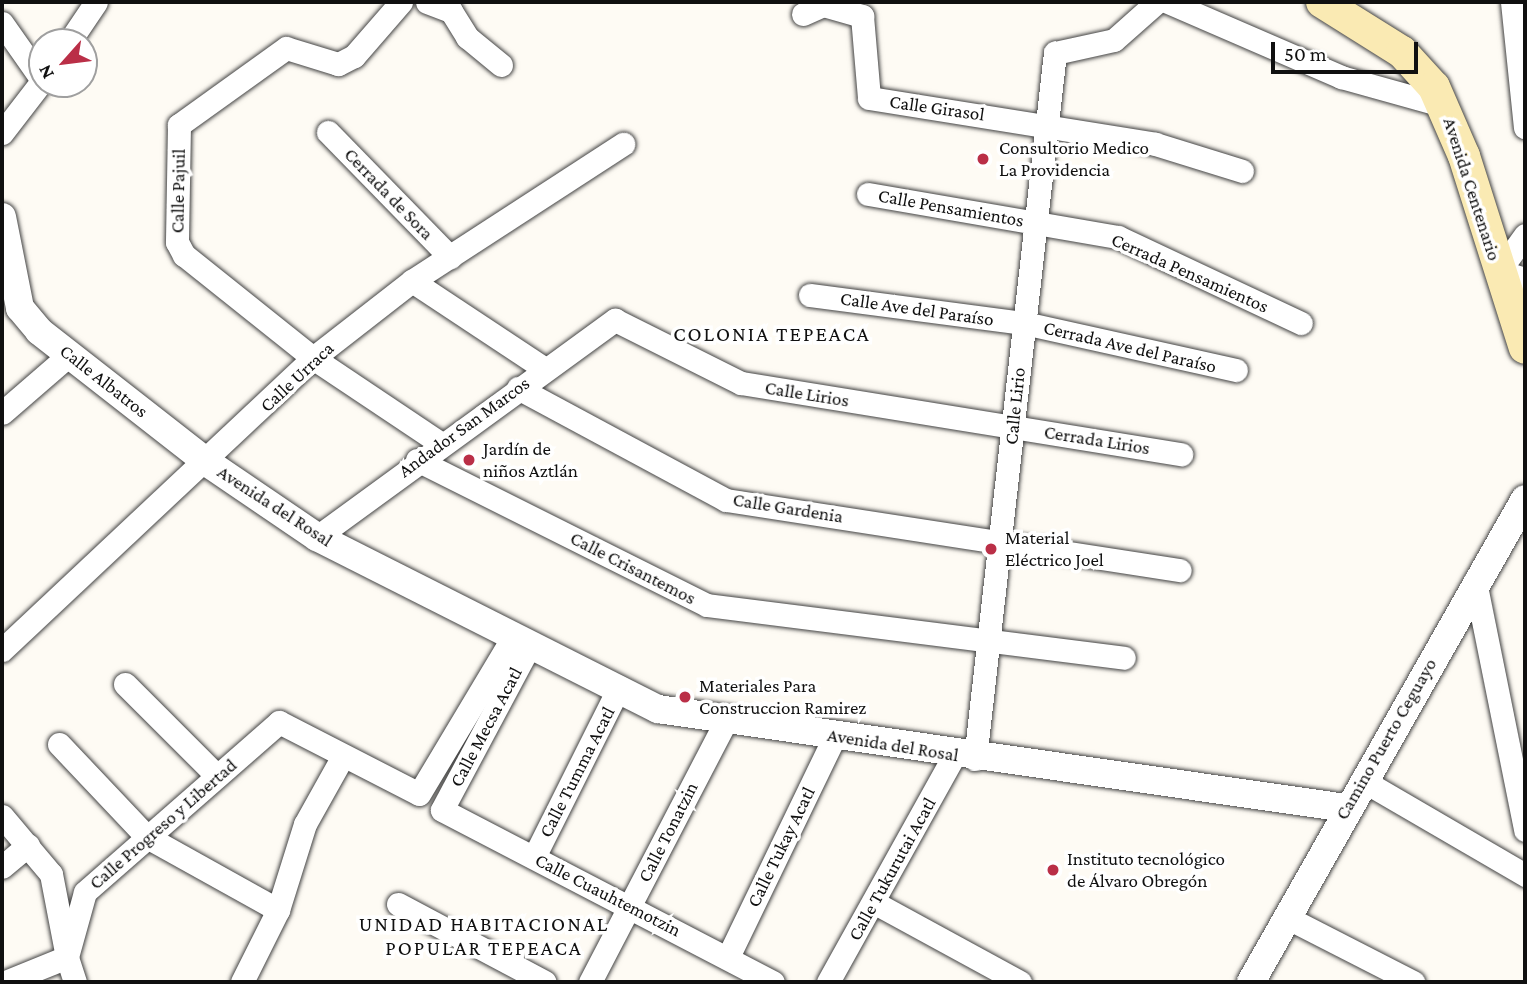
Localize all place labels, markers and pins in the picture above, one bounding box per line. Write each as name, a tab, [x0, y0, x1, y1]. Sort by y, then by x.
place label: Consultorio Medico La Providencia	[999, 137, 1149, 181]
marker: Consultorio Medico La Providencia	[973, 149, 993, 169]
place label: Jardín de niños Aztlán	[483, 438, 578, 482]
marker: Jardín de niños Aztlán	[461, 452, 477, 468]
place label: Material Eléctrico Joel	[1005, 527, 1104, 571]
marker: Material Eléctrico Joel	[983, 541, 999, 557]
place label: Materiales Para Construccion Ramirez	[699, 675, 866, 719]
marker: Materiales Para Construccion Ramirez	[677, 689, 693, 705]
place label: Instituto tecnológico de Álvaro Obregón	[1067, 848, 1225, 892]
marker: Instituto tecnológico de Álvaro Obregón	[1045, 862, 1061, 878]

